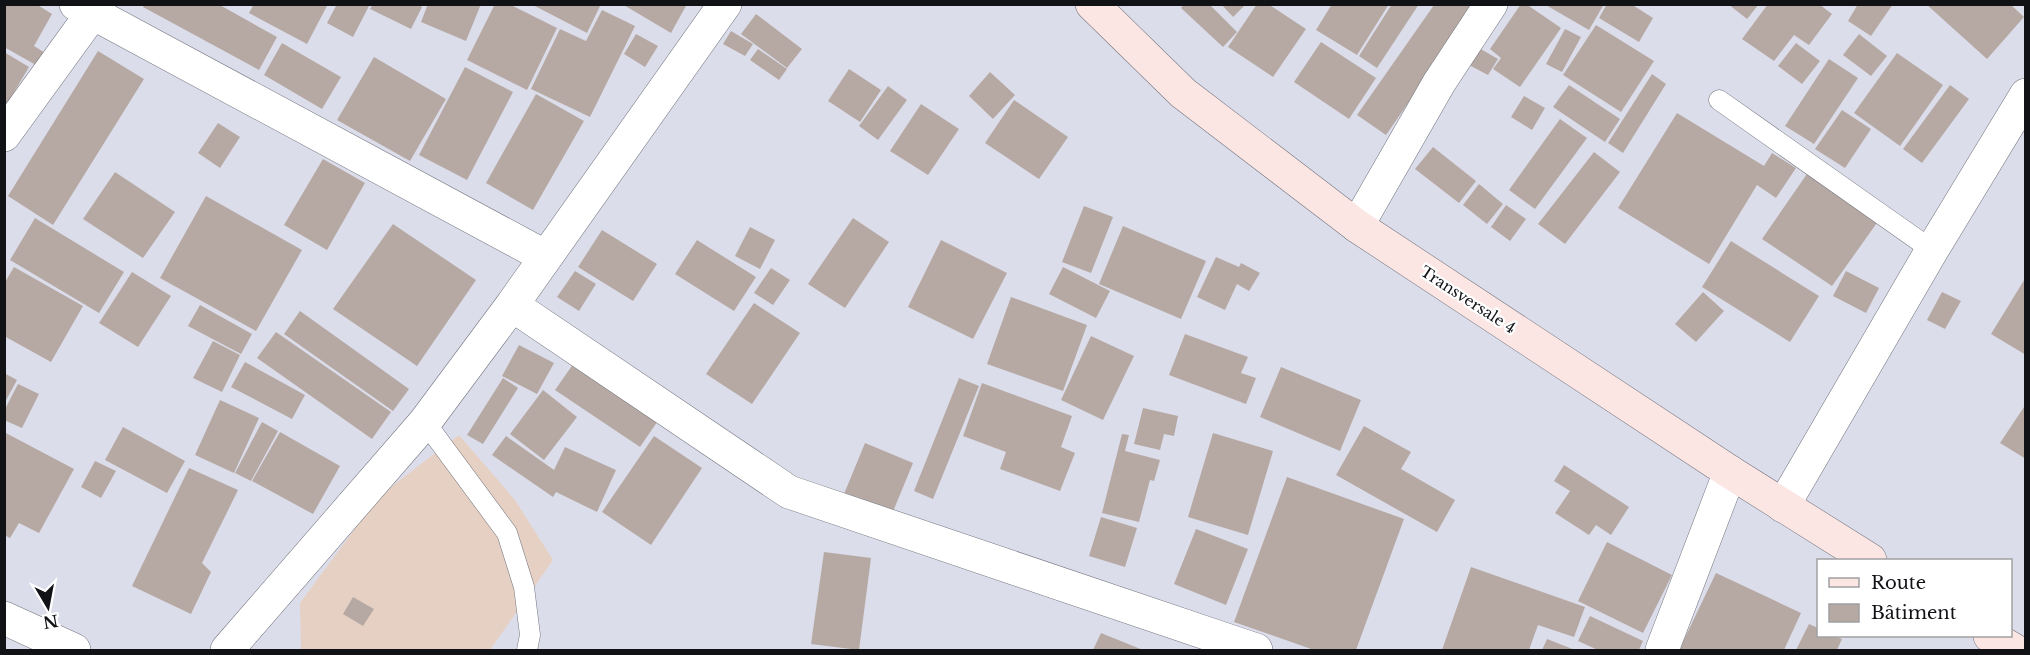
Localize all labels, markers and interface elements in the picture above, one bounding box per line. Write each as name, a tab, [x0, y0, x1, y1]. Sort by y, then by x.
street label: Transversale 4	[1417, 262, 1519, 337]
legend	[1817, 559, 2012, 637]
text: Route	[1871, 572, 1926, 594]
north arrow	[18, 577, 78, 637]
text: Bâtiment	[1871, 602, 1957, 624]
text: N	[41, 611, 60, 633]

